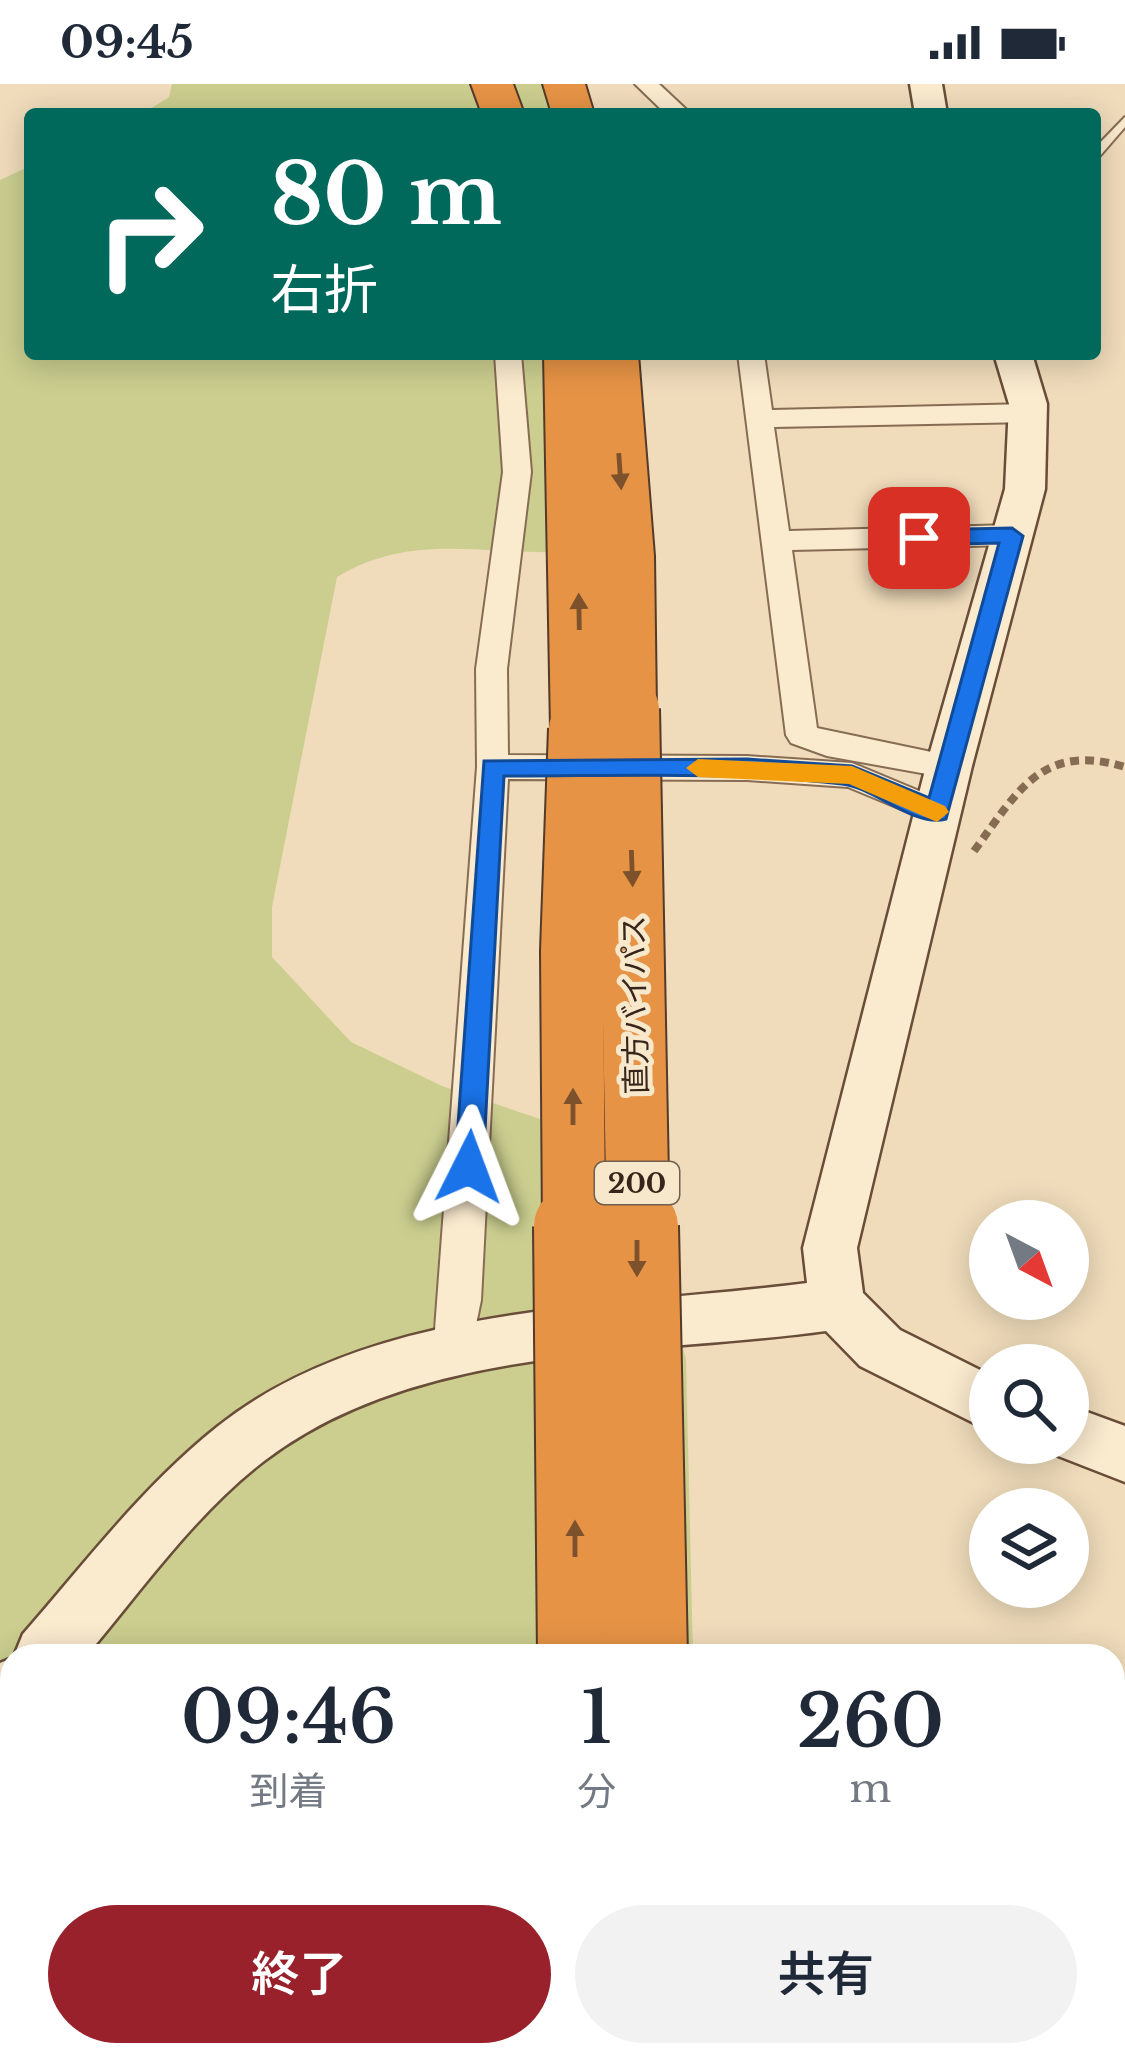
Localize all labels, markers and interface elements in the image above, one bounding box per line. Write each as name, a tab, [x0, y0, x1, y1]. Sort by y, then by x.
text: 09:45	[60, 14, 194, 70]
text: 80 m	[270, 143, 502, 247]
icon: right	[72, 156, 228, 312]
text: 右折	[270, 257, 378, 324]
one-way arrow	[611, 453, 630, 490]
pin	[868, 487, 970, 589]
icon: arrive	[886, 505, 952, 571]
one-way arrow	[569, 592, 589, 630]
one-way arrow	[623, 850, 642, 888]
street label: 直方バイパス	[615, 915, 655, 1095]
one-way arrow	[563, 1087, 583, 1125]
position arrow	[406, 1104, 532, 1230]
road number: 200	[595, 1162, 679, 1204]
north arrow	[969, 1200, 1089, 1320]
map controls	[969, 1200, 1089, 1608]
one-way arrow	[627, 1240, 647, 1278]
button: search	[969, 1344, 1089, 1464]
button: layers	[969, 1488, 1089, 1608]
one-way arrow	[565, 1519, 585, 1557]
text: 09:46	[181, 1673, 396, 1762]
text: 1	[581, 1673, 612, 1762]
text: 260	[797, 1677, 944, 1766]
text: m	[850, 1764, 891, 1813]
text: 到着	[250, 1767, 328, 1816]
text: 分	[577, 1767, 616, 1816]
button: 終了	[48, 1905, 551, 2043]
button: 共有	[575, 1905, 1077, 2043]

